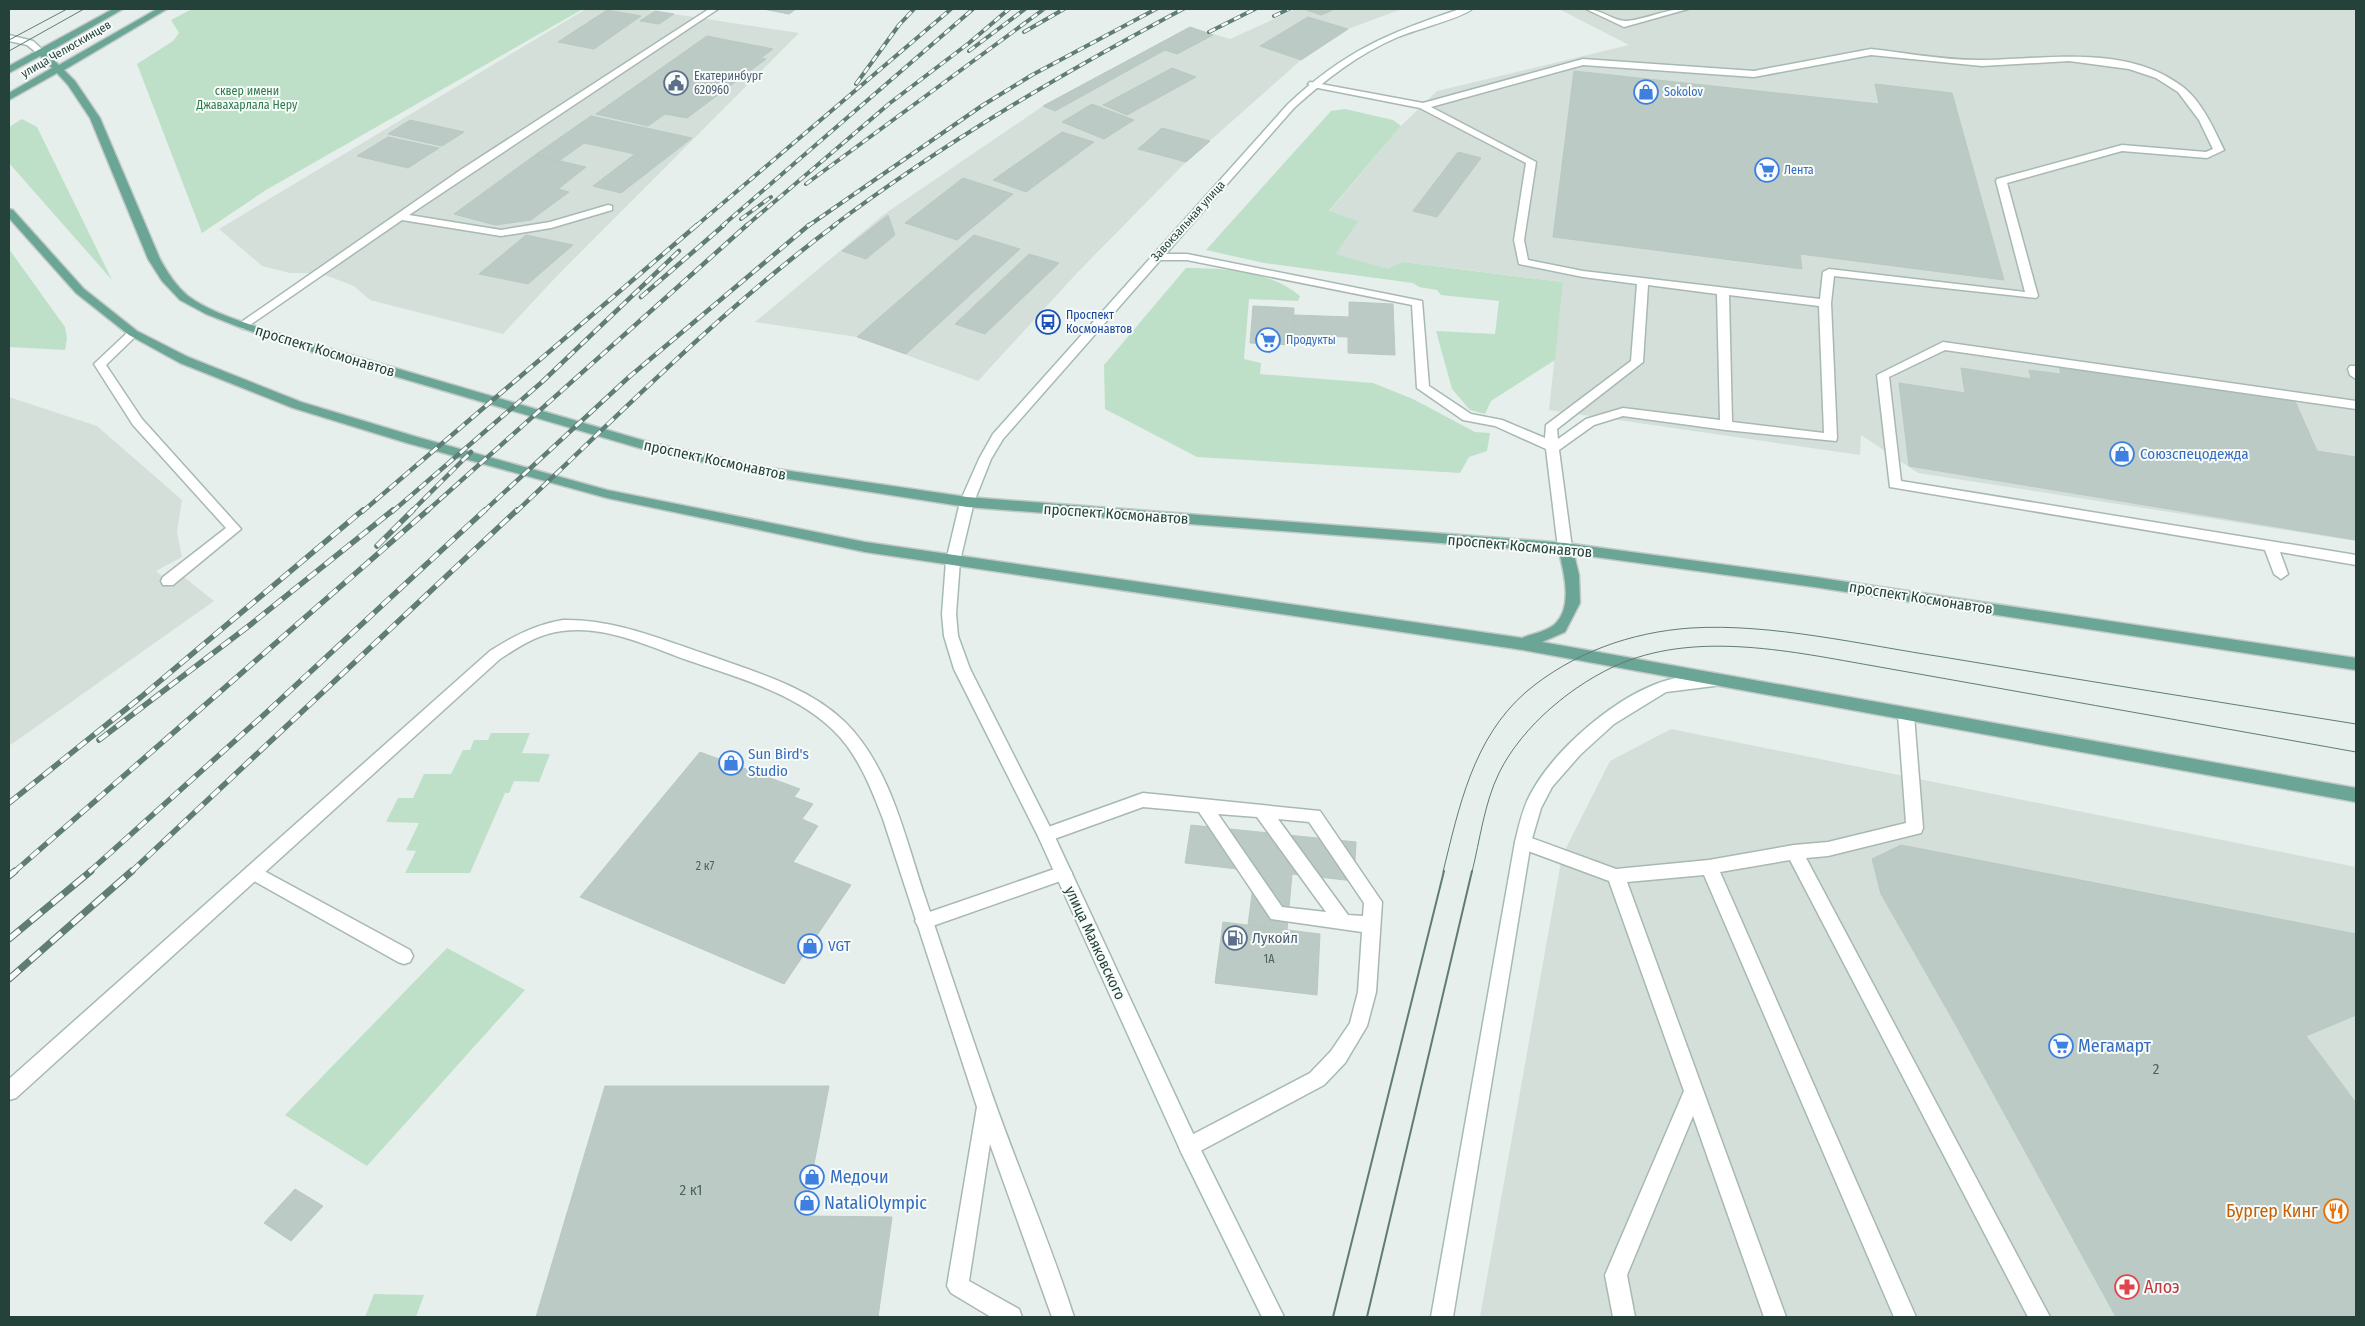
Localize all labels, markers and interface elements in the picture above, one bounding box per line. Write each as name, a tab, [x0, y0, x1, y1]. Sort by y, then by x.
street label: улица Челюскинцев	[18, 18, 114, 80]
place label: Екатеринбург 620960	[694, 69, 763, 97]
public building icon: Екатеринбург 620960	[663, 70, 689, 96]
shop icon: Sokolov	[1633, 79, 1659, 105]
park label: сквер имени Джавахарлала Неру	[196, 84, 298, 112]
place label: Sokolov	[1664, 85, 1703, 99]
supermarket icon: Лента	[1754, 157, 1780, 183]
place label: Лента	[1784, 163, 1814, 177]
street label: Завокзальная улица	[1148, 178, 1228, 264]
place label: Проспект Космонавтов	[1066, 308, 1132, 336]
bus stop icon: Проспект Космонавтов	[1035, 309, 1061, 335]
street label: проспект Космонавтов	[253, 321, 397, 381]
supermarket icon: Продукты	[1255, 327, 1281, 353]
place label: Продукты	[1286, 333, 1336, 347]
street label: проспект Космонавтов	[642, 436, 788, 484]
shop icon: Союзспецодежда	[2109, 441, 2135, 467]
place label: Союзспецодежда	[2140, 445, 2249, 463]
street label: проспект Космонавтов	[1043, 500, 1189, 528]
street label: проспект Космонавтов	[1447, 531, 1593, 561]
street label: проспект Космонавтов	[1848, 578, 1994, 618]
place label: Sun Bird's Studio	[748, 745, 809, 780]
shop icon: Sun Bird's Studio	[718, 750, 744, 776]
house number: 2 к7	[696, 859, 714, 873]
street label: улица Маяковского	[1061, 883, 1129, 1003]
fuel station icon: Лукойл	[1222, 925, 1248, 951]
place label: Лукойл	[1252, 929, 1298, 947]
shop icon: VGT	[797, 933, 823, 959]
place label: VGT	[828, 937, 851, 955]
house number: 1А	[1264, 952, 1275, 966]
supermarket icon: Мегамарт	[2048, 1033, 2074, 1059]
place label: Мегамарт	[2078, 1035, 2152, 1057]
house number: 2	[2153, 1060, 2160, 1078]
shop icon: Медочи	[799, 1164, 825, 1190]
place label: Медочи	[830, 1166, 889, 1188]
house number: 2 к1	[680, 1181, 702, 1199]
shop icon: NataliOlympic	[794, 1190, 820, 1216]
place label: NataliOlympic	[824, 1192, 927, 1214]
restaurant icon: Бургер Кинг	[2323, 1198, 2349, 1224]
place label: Бургер Кинг	[2226, 1200, 2318, 1222]
pharmacy icon: Алоэ	[2114, 1274, 2140, 1300]
place label: Алоэ	[2144, 1276, 2180, 1298]

